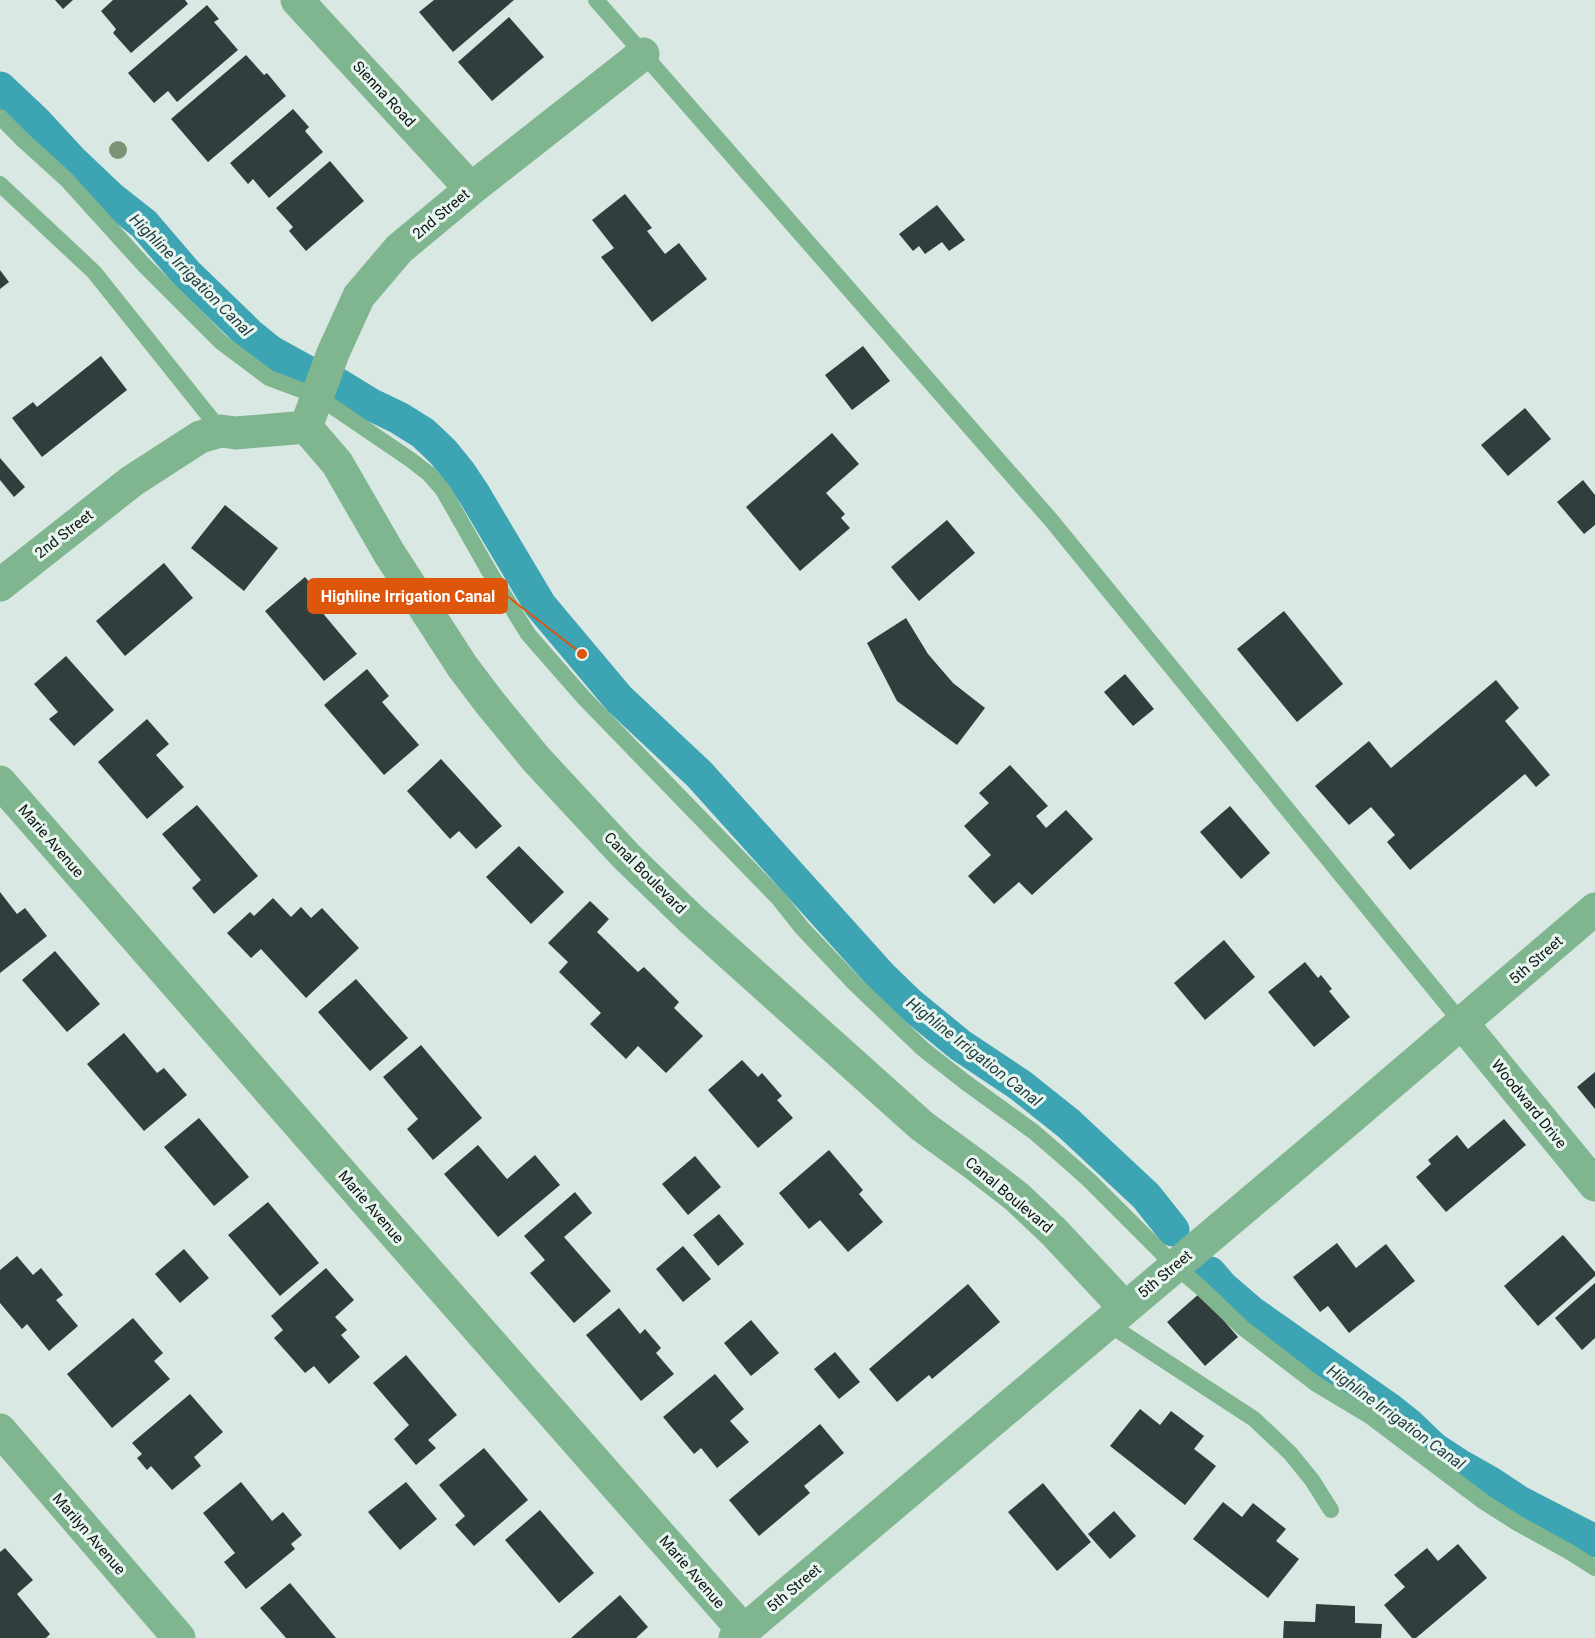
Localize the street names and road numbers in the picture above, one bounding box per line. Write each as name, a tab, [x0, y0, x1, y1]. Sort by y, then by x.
street label: Sienna Road	[349, 57, 419, 131]
street label: 2nd Street	[409, 185, 473, 243]
street label: 2nd Street	[31, 506, 97, 562]
street label: Marie Avenue	[14, 801, 88, 881]
street label: Canal Boulevard	[600, 828, 690, 918]
street label: 5th Street	[1506, 932, 1566, 988]
street label: Woodward Drive	[1488, 1056, 1570, 1152]
street label: Canal Boulevard	[962, 1153, 1056, 1237]
street label: Marie Avenue	[334, 1167, 408, 1247]
street label: 5th Street	[1134, 1246, 1196, 1302]
street label: Marilyn Avenue	[49, 1490, 129, 1578]
street label: Marie Avenue	[655, 1532, 729, 1612]
street label: 5th Street	[763, 1560, 825, 1616]

